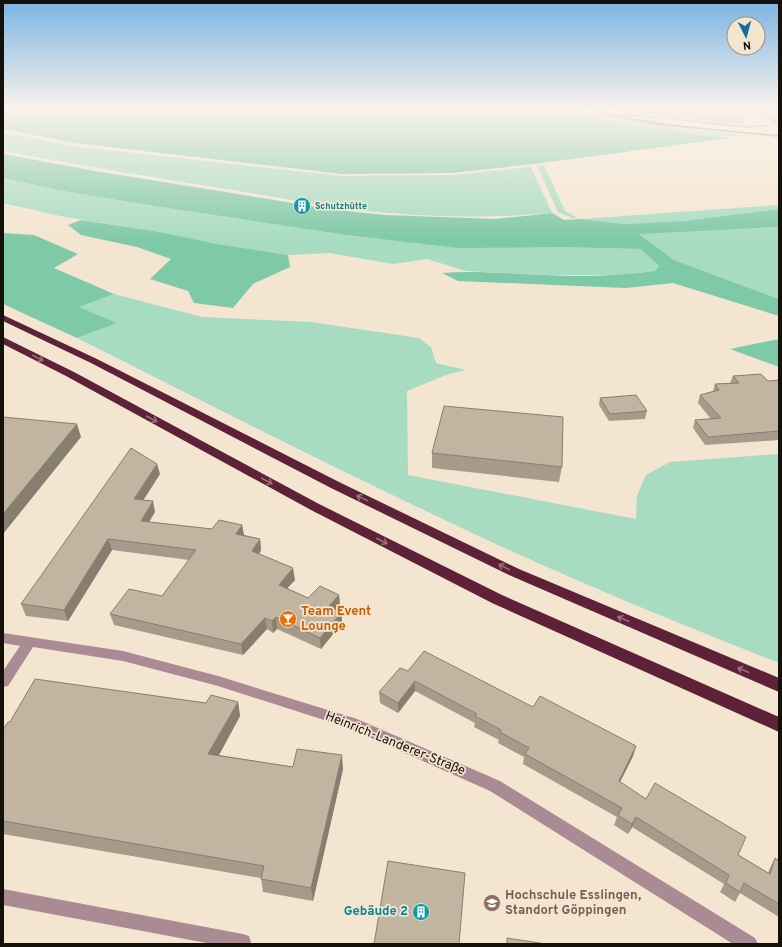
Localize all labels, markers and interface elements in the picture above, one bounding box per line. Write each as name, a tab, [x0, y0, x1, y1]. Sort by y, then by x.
north arrow	[726, 16, 766, 56]
text: N	[742, 38, 752, 52]
building icon: Schutzhütte	[292, 196, 312, 216]
place label: Schutzhütte	[315, 201, 367, 212]
one-way arrow	[31, 355, 43, 362]
one-way arrow	[146, 416, 158, 423]
one-way arrow	[261, 477, 273, 485]
one-way arrow	[356, 494, 368, 501]
one-way arrow	[376, 538, 388, 545]
one-way arrow	[498, 563, 510, 570]
place label: Team Event Lounge	[301, 604, 371, 635]
bar icon: Team Event Lounge	[278, 609, 298, 629]
one-way arrow	[618, 614, 630, 622]
one-way arrow	[737, 666, 749, 673]
street label: Heinrich-Landerer-Straße	[323, 709, 467, 779]
place label: Hochschule Esslingen, Standort Göppingen	[505, 888, 641, 919]
school or university icon: Hochschule Esslingen, Standort Göppingen	[482, 893, 502, 913]
building icon: Gebäude 2	[411, 902, 431, 922]
place label: Gebäude 2	[344, 904, 408, 920]

